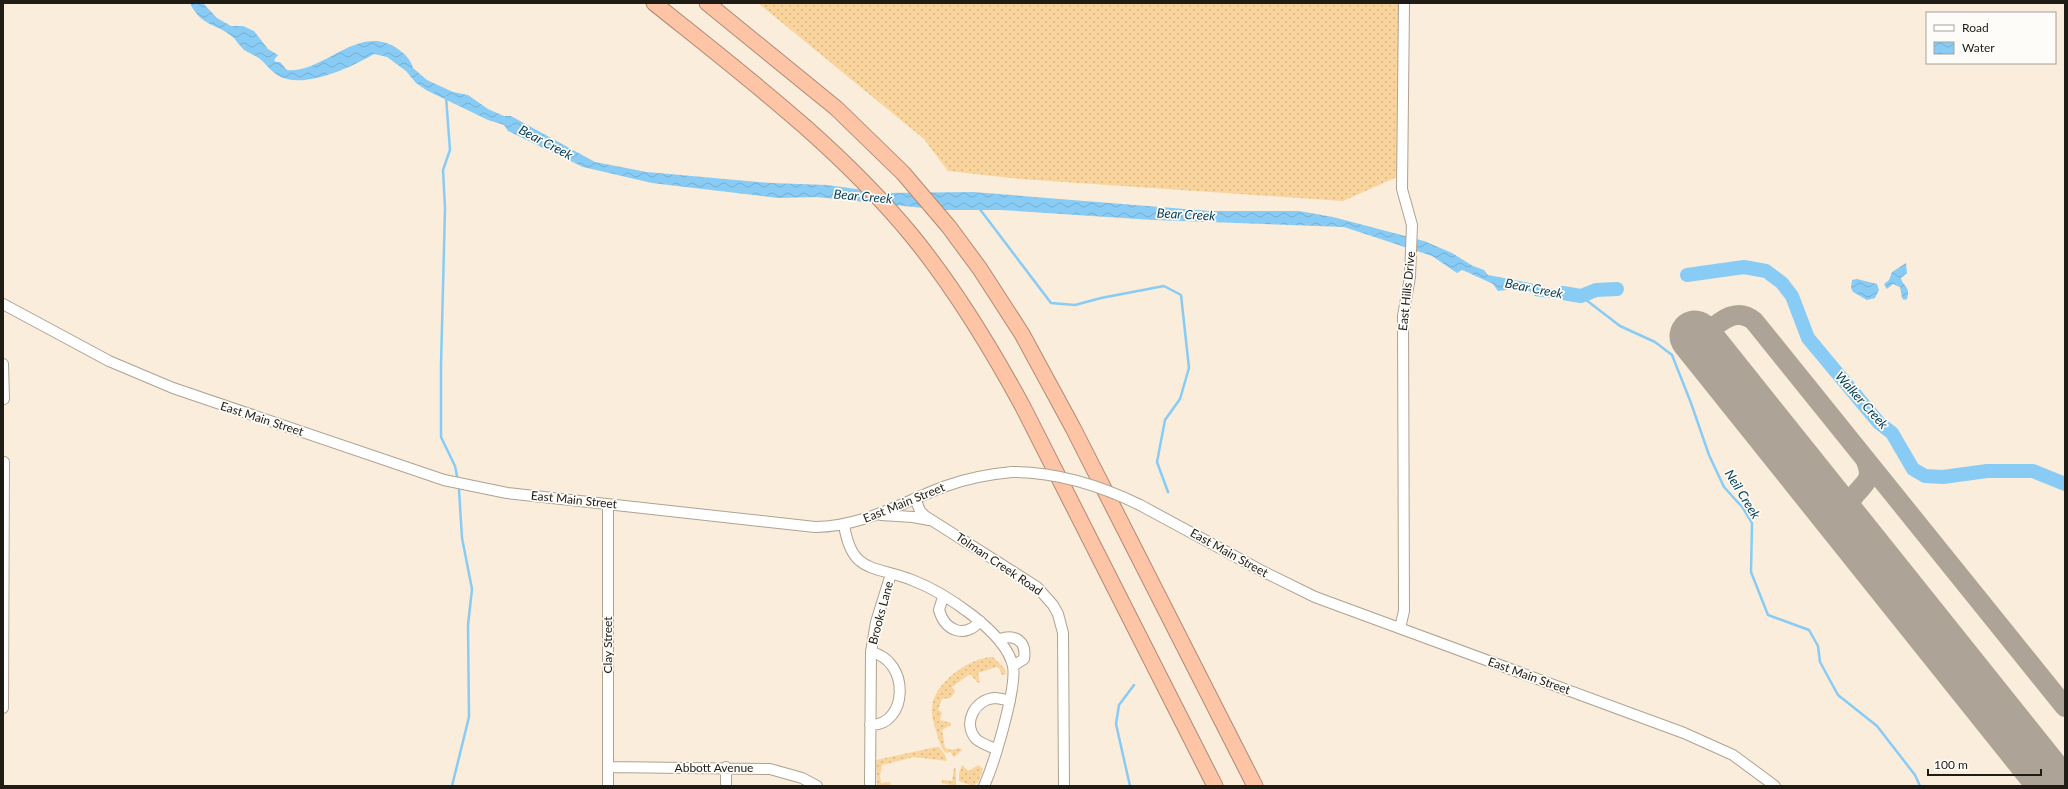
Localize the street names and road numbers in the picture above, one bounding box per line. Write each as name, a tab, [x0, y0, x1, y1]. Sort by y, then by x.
street label: East Hills Drive	[1395, 250, 1418, 331]
street label: East Main Street	[219, 398, 306, 439]
street label: East Main Street	[861, 479, 947, 526]
street label: East Main Street	[530, 488, 619, 512]
street label: East Main Street	[1188, 525, 1271, 580]
street label: Tolman Creek Road	[953, 529, 1046, 598]
street label: Brooks Lane	[865, 580, 896, 646]
street label: Clay Street	[600, 616, 615, 674]
street label: East Main Street	[1486, 654, 1573, 698]
street label: Abbott Avenue	[675, 760, 753, 775]

